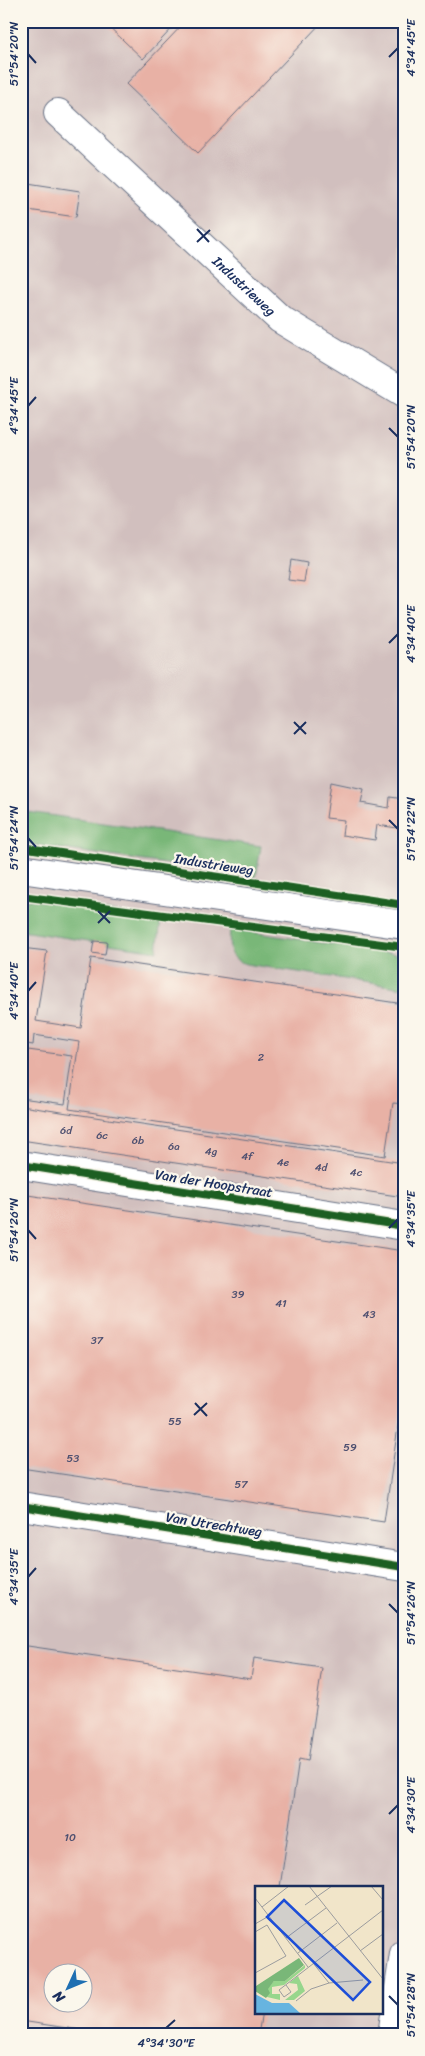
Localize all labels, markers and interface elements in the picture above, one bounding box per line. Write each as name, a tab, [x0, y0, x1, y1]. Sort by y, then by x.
text: 4°34'45"E	[400, 18, 422, 77]
text: 51°54'20"N	[3, 21, 25, 86]
street label: Industrieweg	[205, 249, 282, 323]
text: 4°34'45"E	[3, 376, 25, 435]
text: 51°54'20"N	[400, 404, 422, 469]
text: 4°34'40"E	[400, 604, 422, 663]
text: 51°54'22"N	[400, 796, 422, 861]
text: 51°54'24"N	[3, 805, 25, 870]
street label: Industrieweg	[171, 846, 255, 883]
text: 4°34'40"E	[3, 961, 25, 1020]
house number: 2	[258, 1048, 265, 1067]
house number: 6d	[60, 1121, 73, 1140]
house number: 6c	[96, 1126, 108, 1145]
house number: 6b	[132, 1131, 144, 1150]
house number: 6a	[168, 1137, 180, 1156]
house number: 4g	[205, 1142, 218, 1161]
house number: 4f	[241, 1147, 255, 1166]
house number: 4e	[277, 1153, 290, 1172]
house number: 4d	[315, 1158, 329, 1177]
street label: Van der Hoopstraat	[153, 1162, 275, 1205]
house number: 4c	[350, 1163, 363, 1182]
text: 4°34'35"E	[400, 1189, 422, 1247]
text: 51°54'26"N	[3, 1197, 25, 1262]
house number: 39	[232, 1285, 245, 1304]
house number: 41	[275, 1294, 287, 1313]
house number: 43	[363, 1305, 375, 1324]
house number: 37	[91, 1331, 104, 1350]
house number: 55	[168, 1412, 182, 1431]
house number: 59	[343, 1438, 357, 1457]
house number: 53	[67, 1449, 79, 1468]
house number: 57	[234, 1475, 248, 1494]
street label: Van Utrechtweg	[164, 1505, 264, 1544]
text: 4°34'35"E	[3, 1547, 25, 1605]
text: 51°54'26"N	[400, 1580, 422, 1645]
text: 4°34'30"E	[400, 1775, 422, 1834]
house number: 10	[64, 1828, 76, 1847]
inset map	[255, 1886, 382, 2014]
north arrow	[42, 1964, 92, 2014]
text: 51°54'28"N	[400, 1972, 422, 2037]
text: N	[46, 1984, 72, 2010]
text: 4°34'30"E	[137, 2032, 196, 2054]

